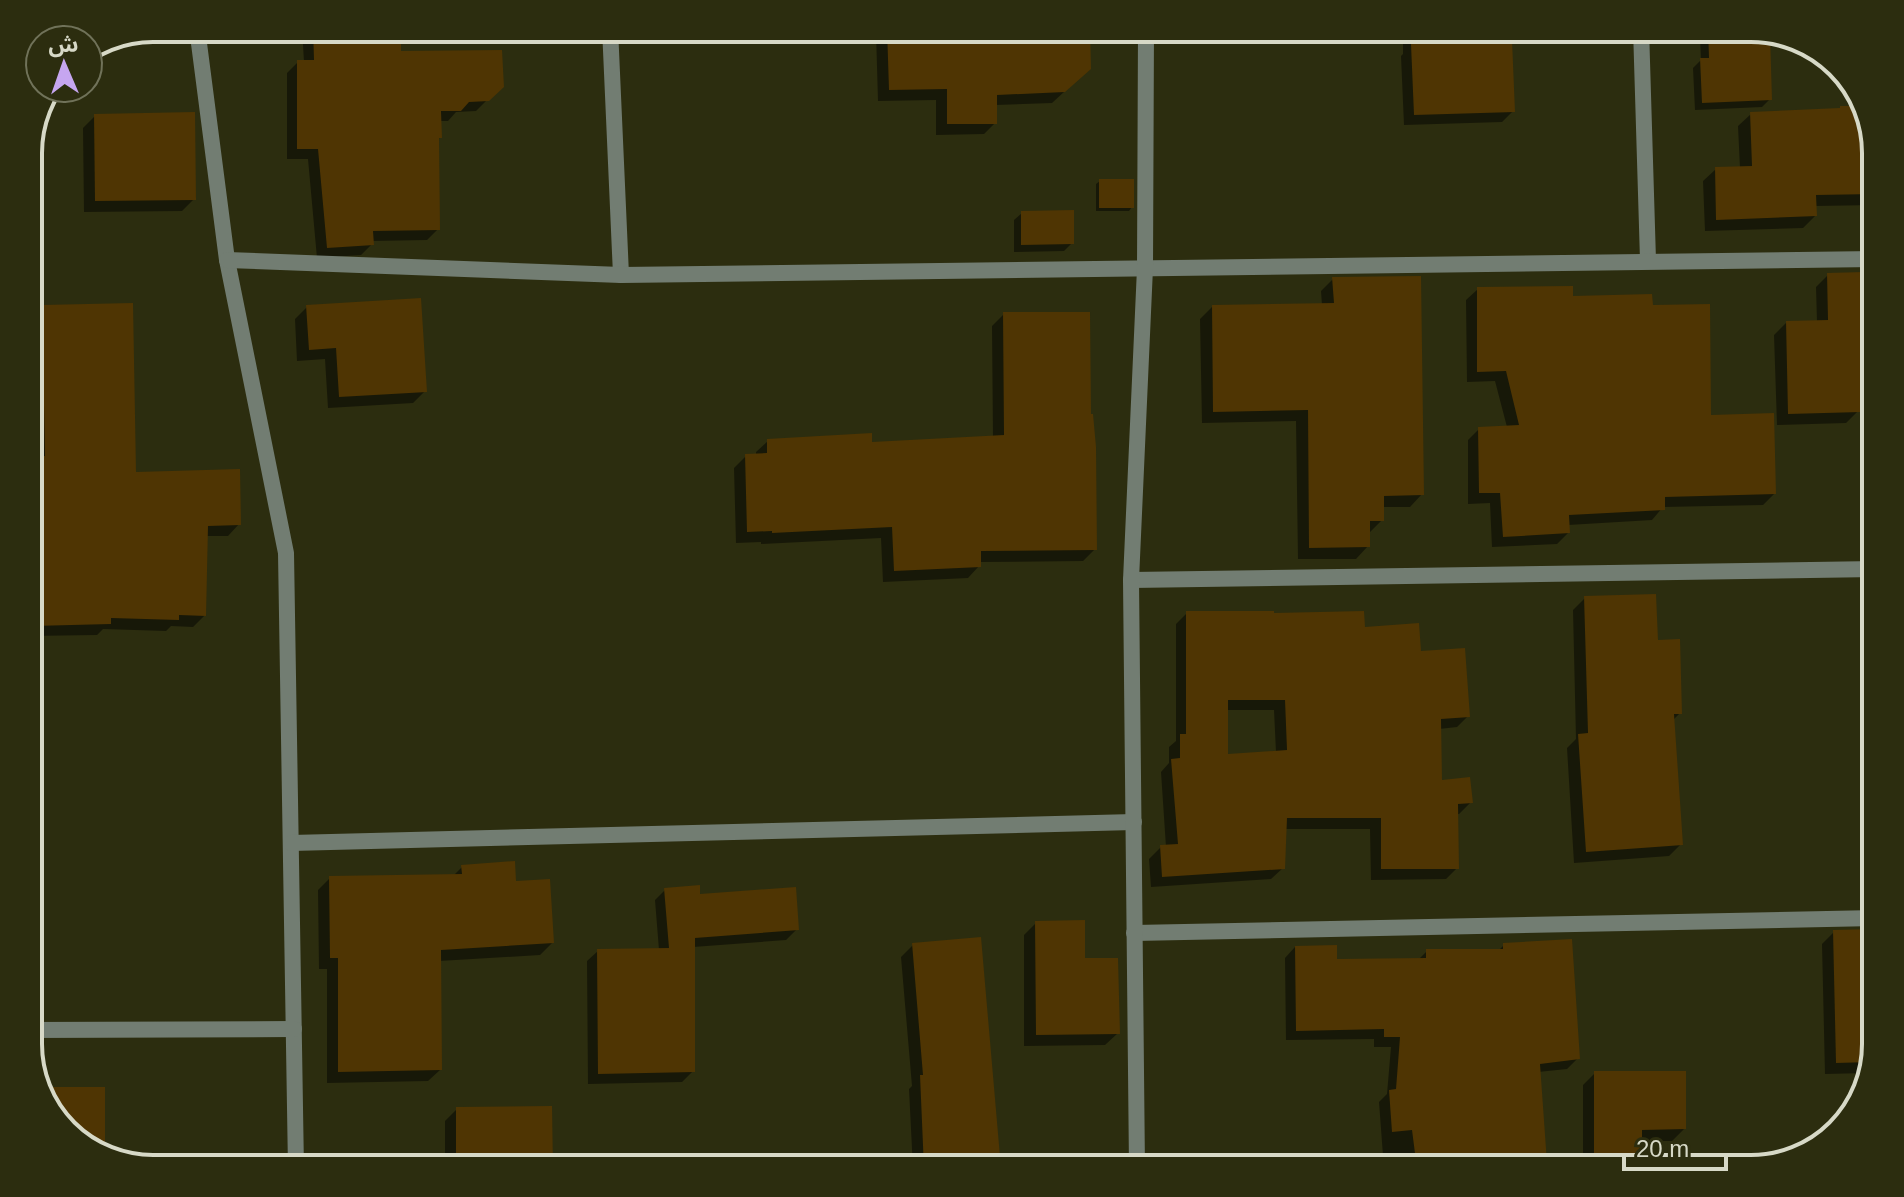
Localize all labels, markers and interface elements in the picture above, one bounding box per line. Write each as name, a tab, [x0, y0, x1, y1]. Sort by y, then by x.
north arrow	[24, 24, 104, 104]
text: ش	[48, 31, 79, 58]
scale bar	[1624, 1121, 1726, 1171]
text: 20 m	[1636, 1135, 1689, 1162]

